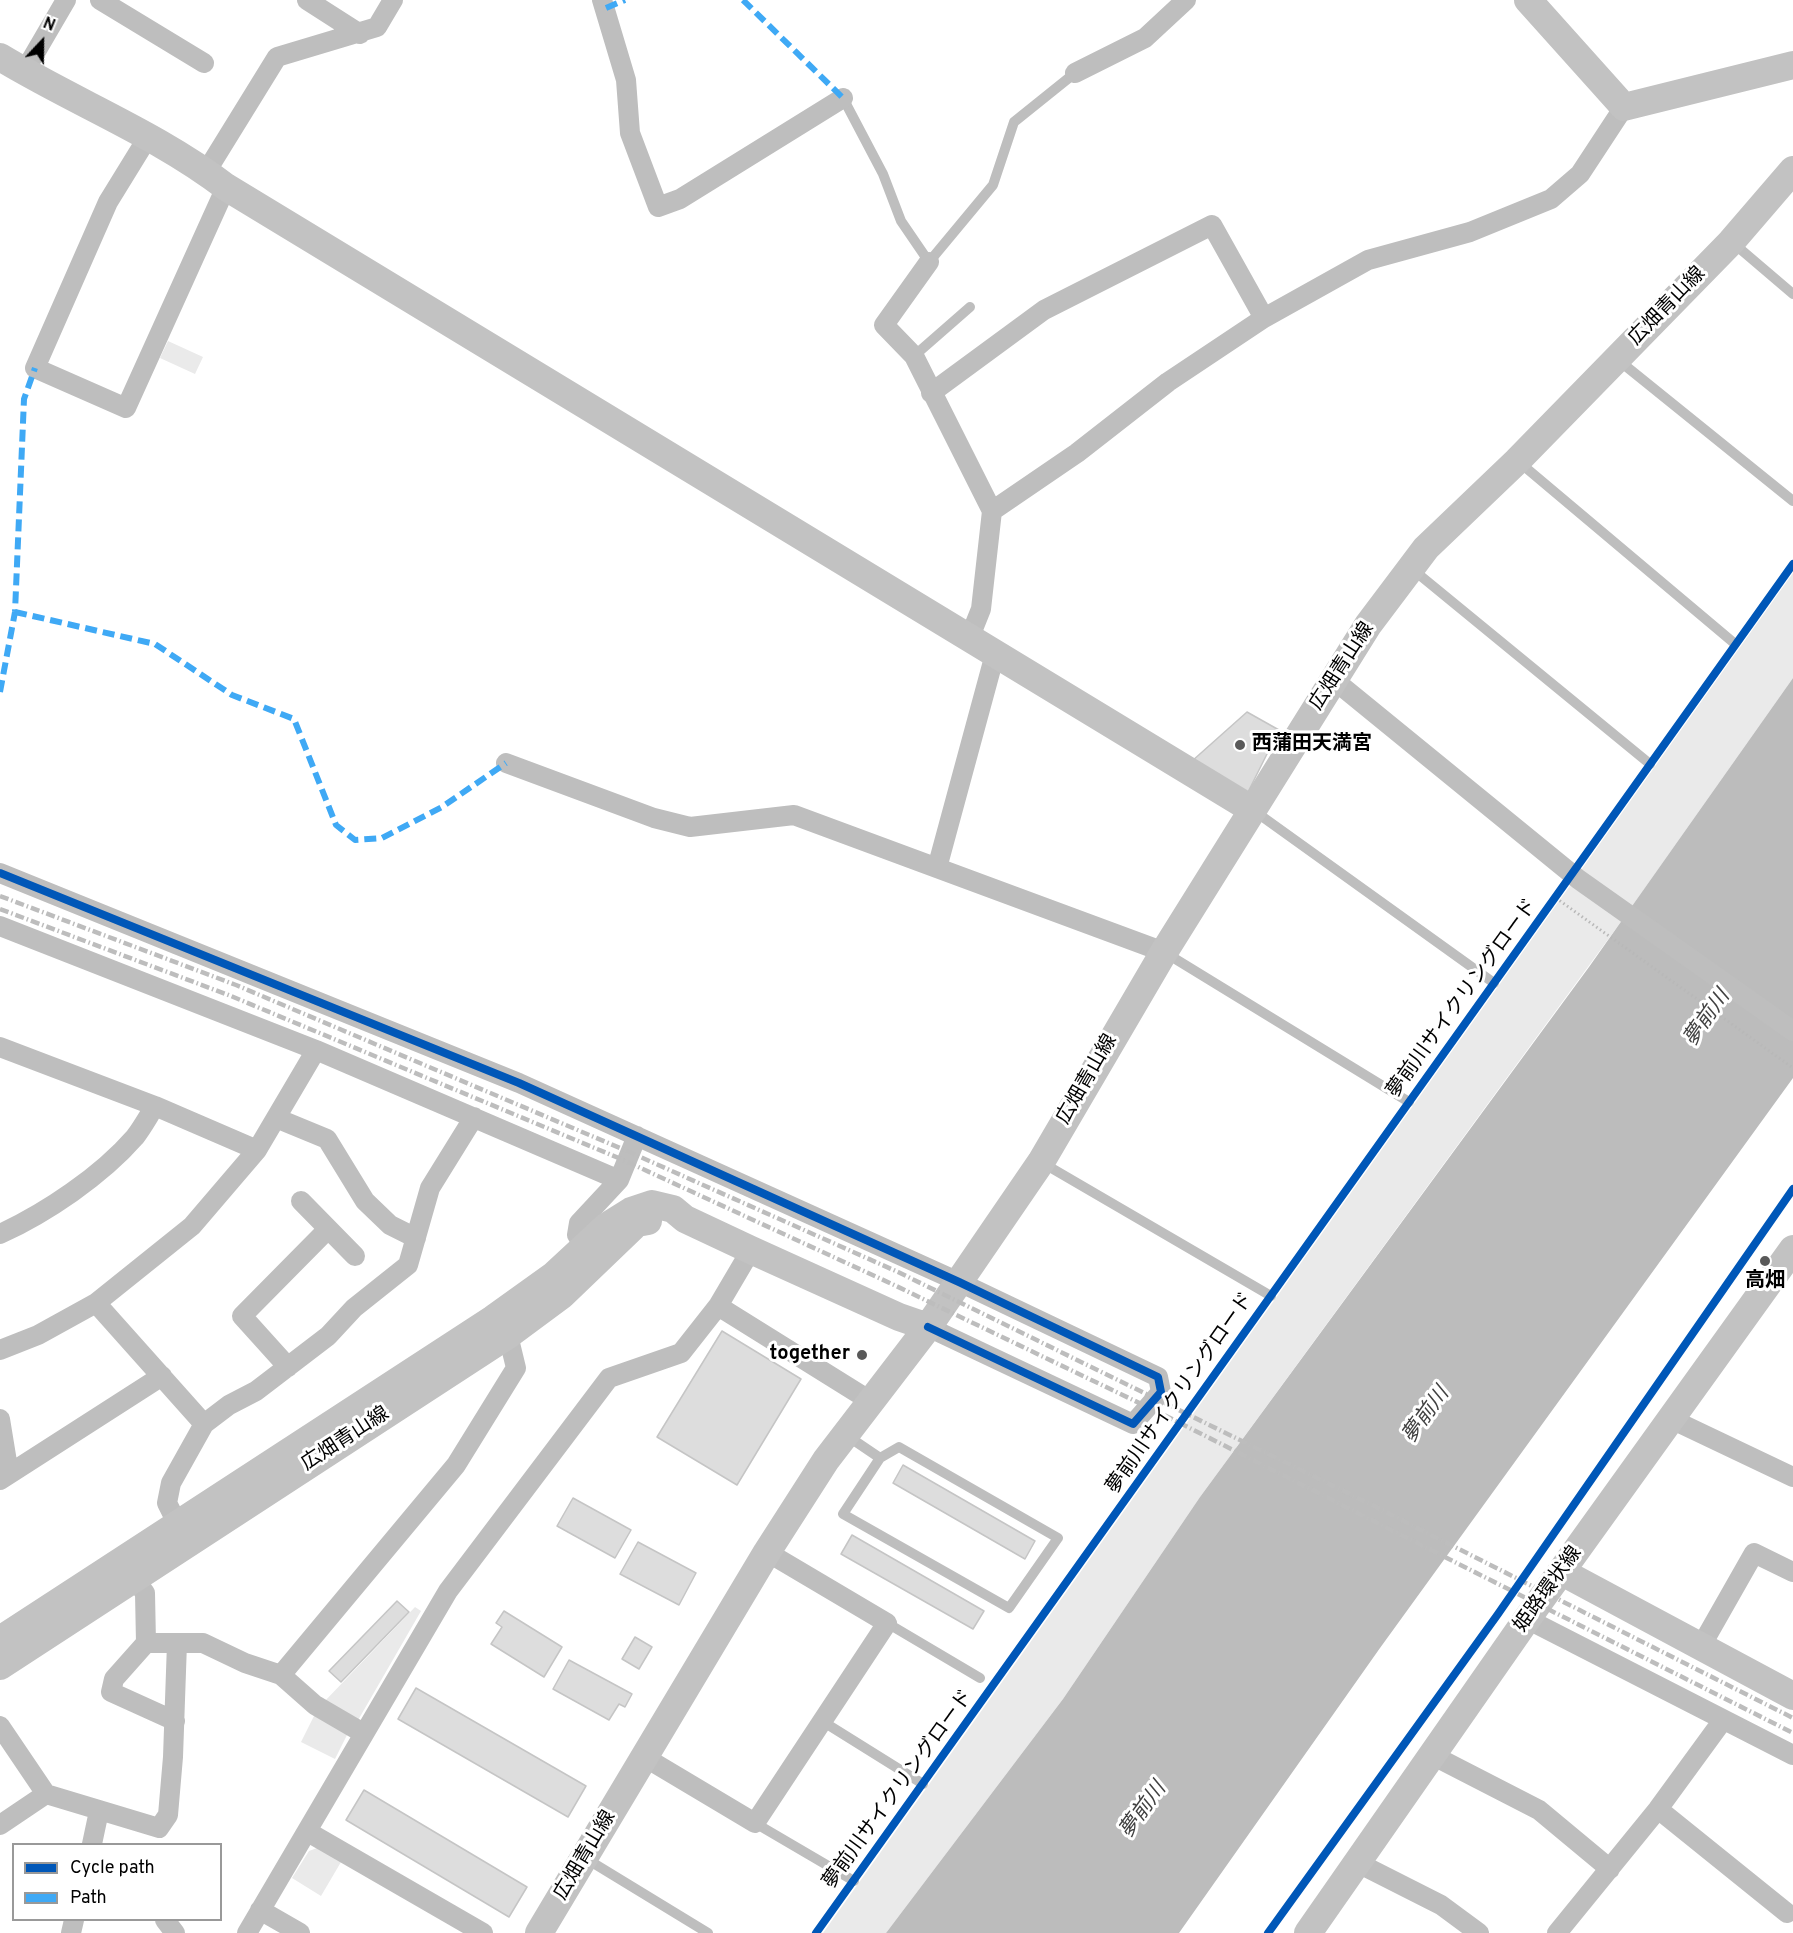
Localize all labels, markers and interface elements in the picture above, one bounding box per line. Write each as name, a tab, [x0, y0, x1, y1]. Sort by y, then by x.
north arrow	[12, 12, 72, 72]
text: N	[40, 14, 58, 37]
street label: 広畑青山線	[1625, 263, 1711, 351]
street label: 広畑青山線	[1306, 619, 1380, 715]
place label: 西蒲田天満宮	[1252, 733, 1372, 757]
marker: 西蒲田天満宮	[1233, 738, 1247, 752]
street label: 夢前川サイクリングロード	[1383, 895, 1543, 1103]
water label: 夢前川	[1680, 986, 1736, 1052]
street label: 広畑青山線	[1053, 1031, 1123, 1129]
marker: 高畑	[1758, 1254, 1772, 1268]
place label: 高畑	[1745, 1270, 1785, 1294]
street label: 夢前川サイクリングロード	[1102, 1289, 1260, 1499]
place label: together	[769, 1343, 850, 1367]
marker: together	[855, 1348, 869, 1362]
water label: 夢前川	[1398, 1383, 1456, 1449]
street label: 広畑青山線	[298, 1403, 394, 1477]
street label: 姫路環状線	[1510, 1542, 1588, 1638]
street label: 夢前川サイクリングロード	[819, 1686, 979, 1894]
water label: 夢前川	[1115, 1778, 1173, 1844]
street label: 広畑青山線	[550, 1807, 622, 1905]
legend	[12, 1843, 222, 1921]
text: Cycle path	[70, 1857, 155, 1880]
text: Path	[70, 1887, 107, 1910]

